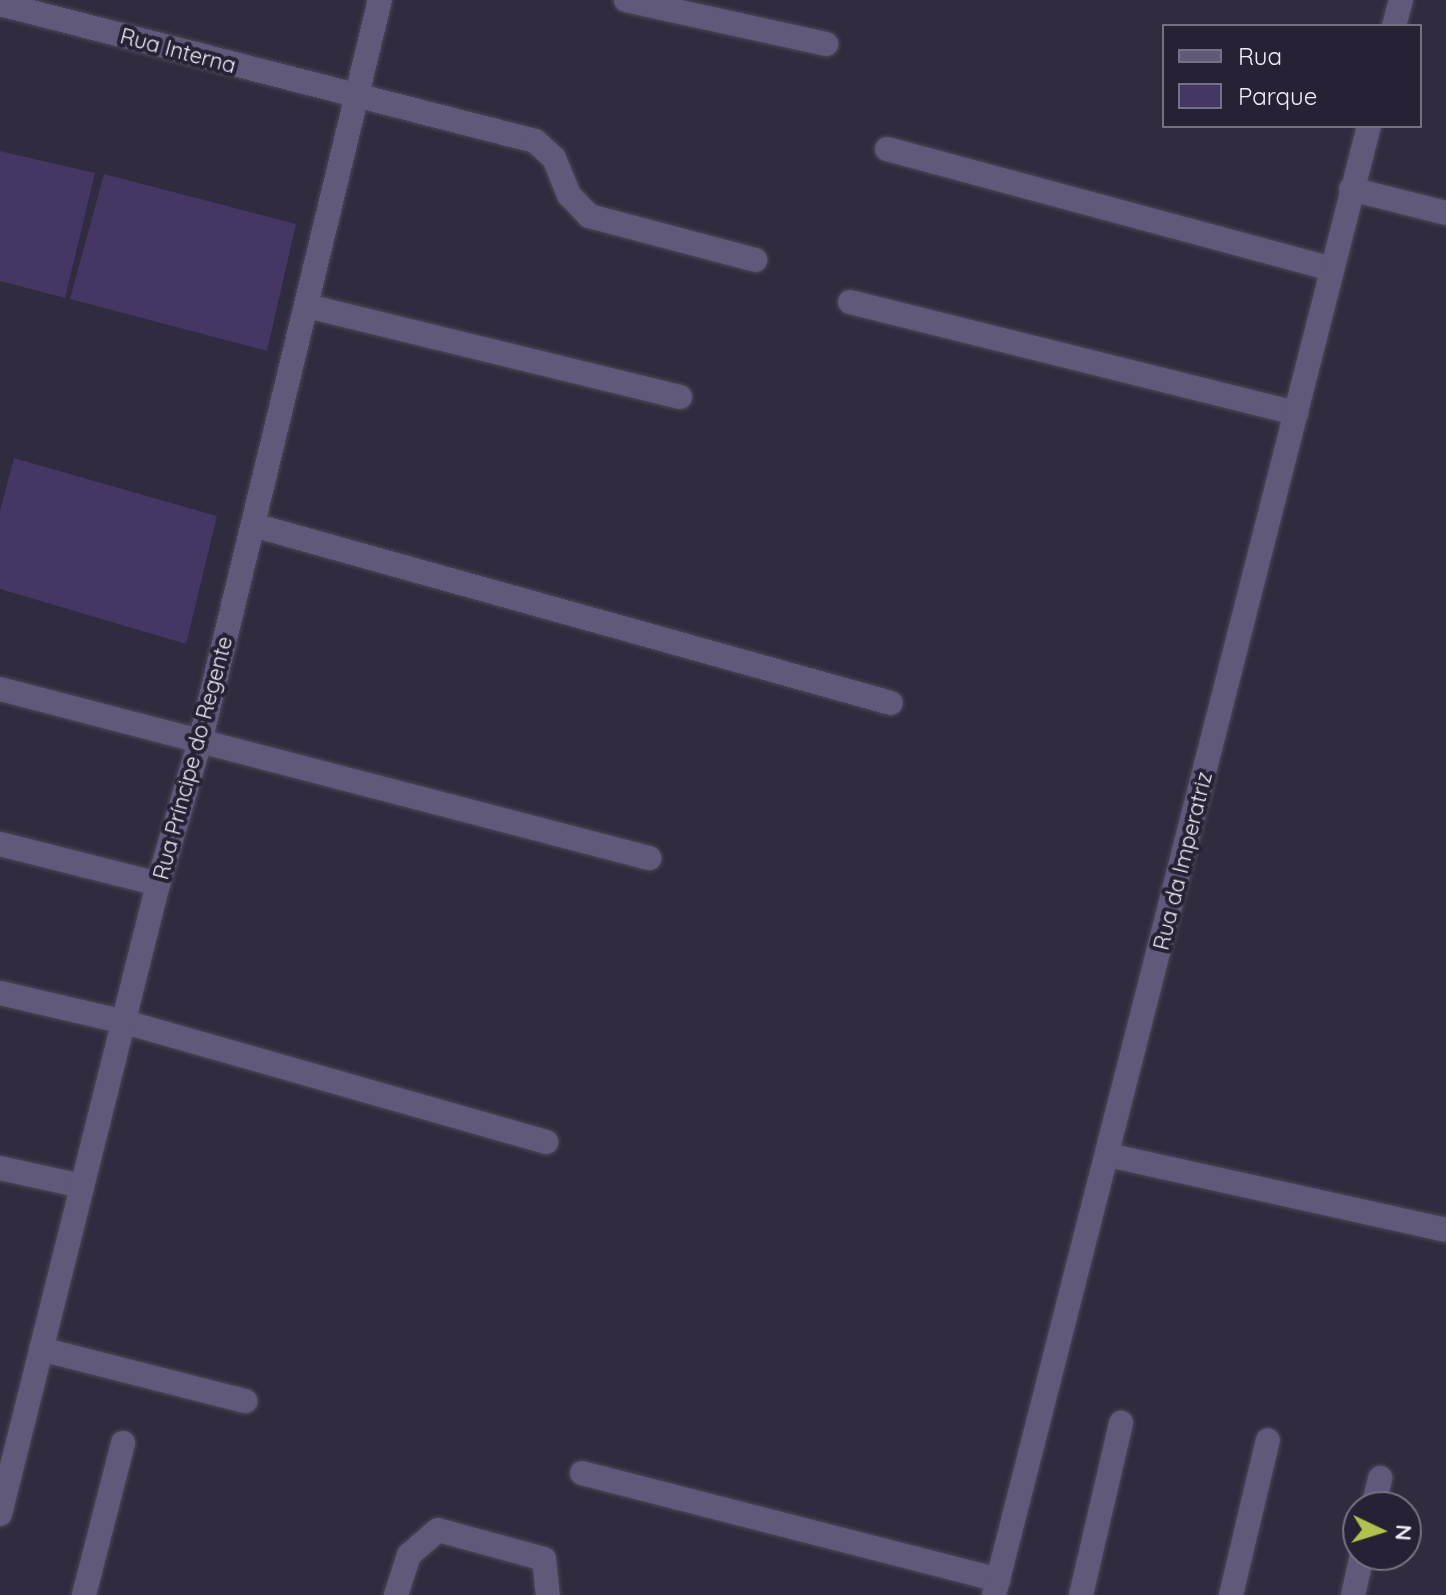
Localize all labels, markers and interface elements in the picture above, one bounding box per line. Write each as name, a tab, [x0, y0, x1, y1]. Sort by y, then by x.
street label: Rua Interna	[117, 23, 239, 79]
legend	[1162, 24, 1422, 128]
text: Rua	[1238, 41, 1282, 71]
text: Parque	[1238, 81, 1317, 111]
street label: Rua Príncipe do Regente	[148, 633, 238, 883]
street label: Rua da Imperatriz	[1148, 769, 1218, 953]
north arrow	[1342, 1491, 1422, 1571]
text: N	[1389, 1523, 1418, 1542]

